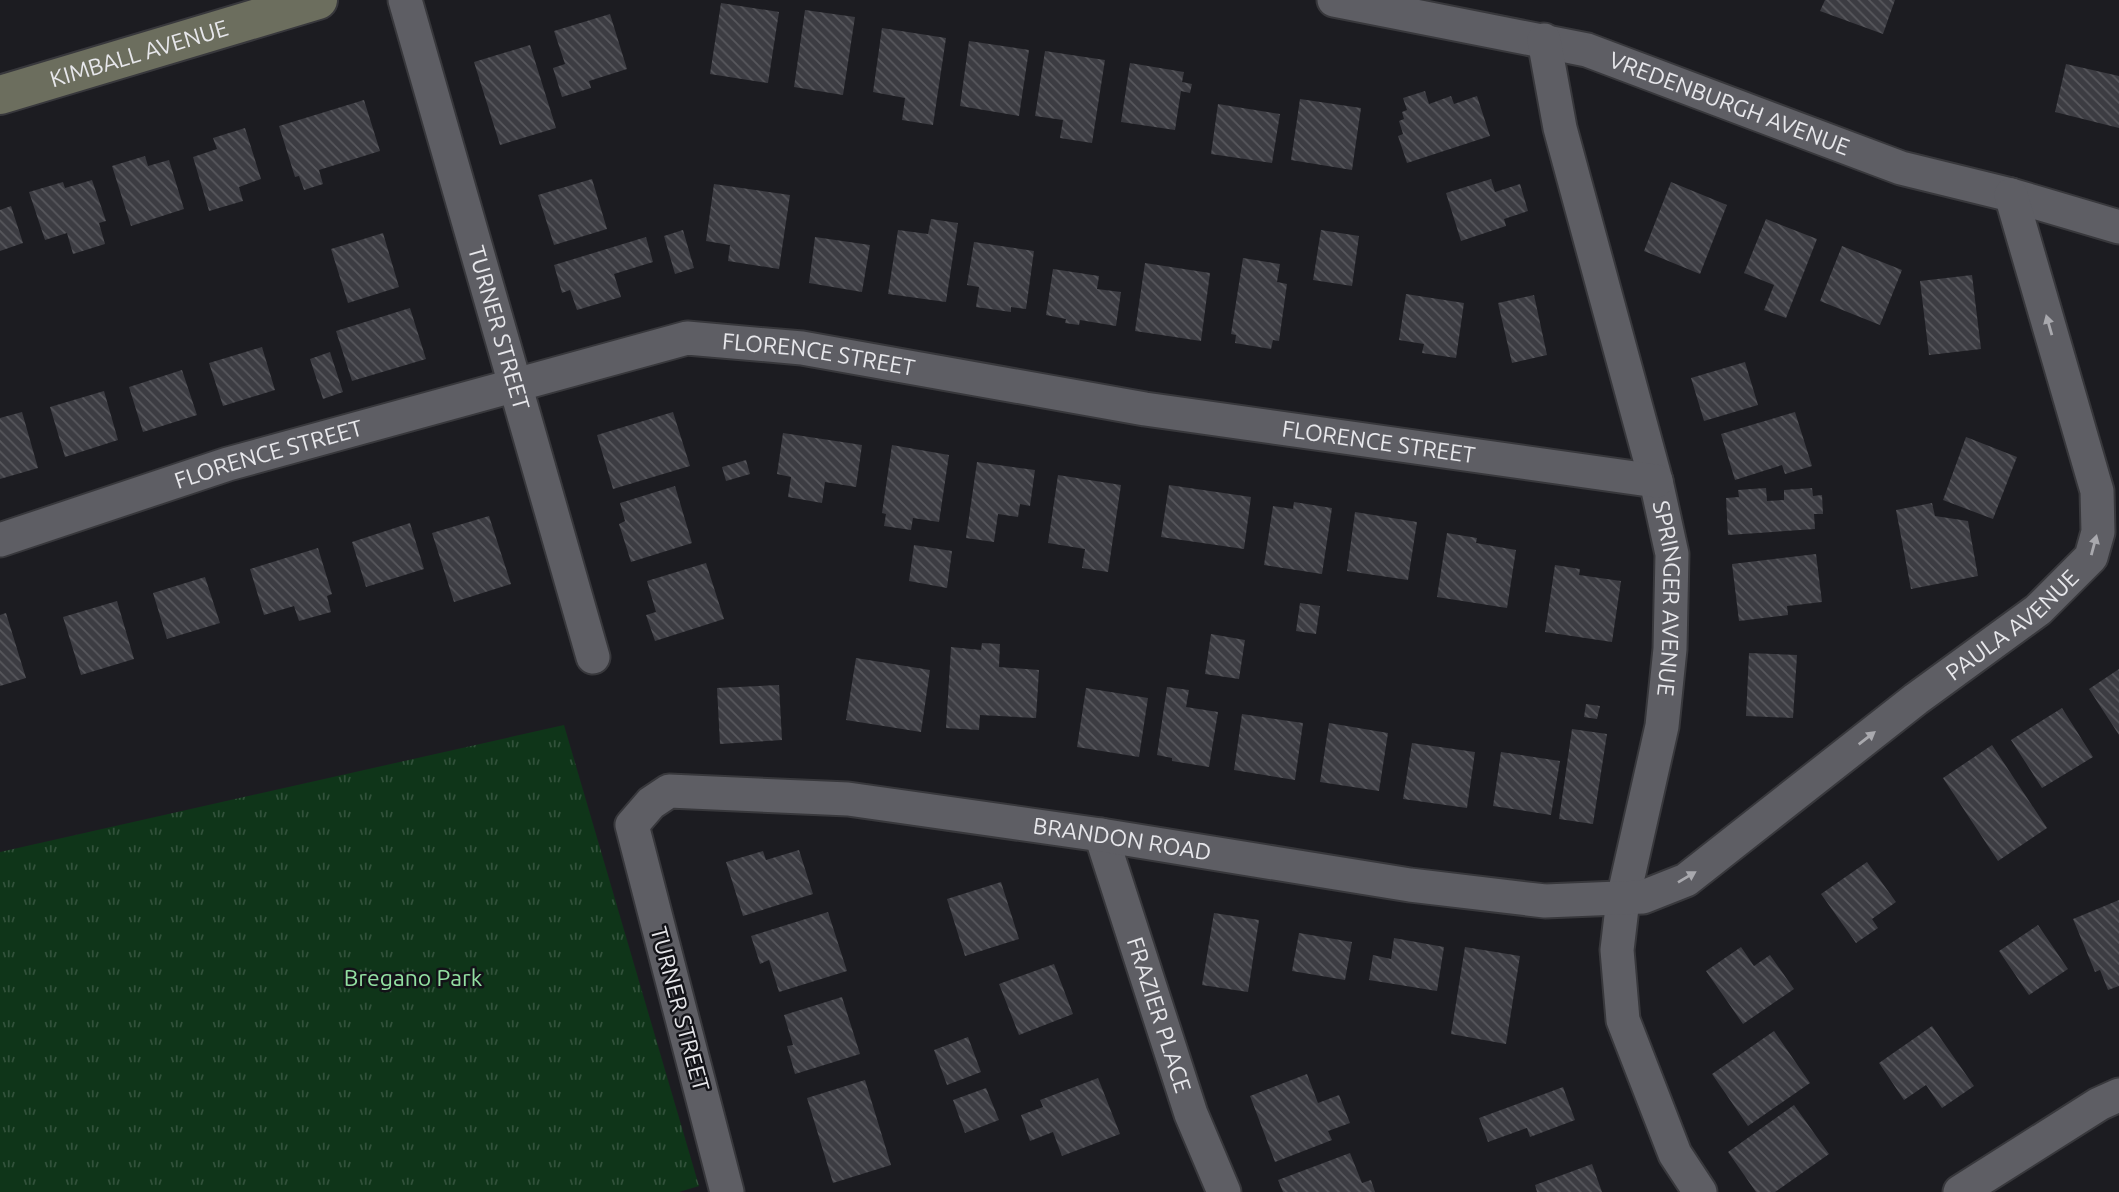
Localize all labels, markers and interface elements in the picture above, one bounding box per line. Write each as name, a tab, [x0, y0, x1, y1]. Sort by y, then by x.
street label: KIMBALL AVENUE	[47, 15, 231, 91]
street label: VREDENBURGH AVENUE	[1606, 47, 1853, 160]
street label: TURNER STREET	[464, 243, 535, 413]
one-way arrow	[2043, 314, 2053, 335]
street label: FLORENCE STREET	[721, 328, 917, 380]
street label: FLORENCE STREET	[171, 415, 365, 493]
street label: FLORENCE STREET	[1280, 415, 1477, 467]
street label: SPRINGER AVENUE	[1649, 498, 1686, 697]
one-way arrow	[2089, 534, 2100, 556]
street label: PAULA AVENUE	[1941, 564, 2083, 685]
one-way arrow	[1858, 731, 1875, 746]
street label: BRANDON ROAD	[1031, 812, 1213, 865]
one-way arrow	[1677, 871, 1697, 884]
street label: TURNER STREET	[646, 924, 715, 1094]
street label: FRAZIER PLACE	[1123, 934, 1196, 1096]
park label: Bregano Park	[344, 965, 483, 990]

